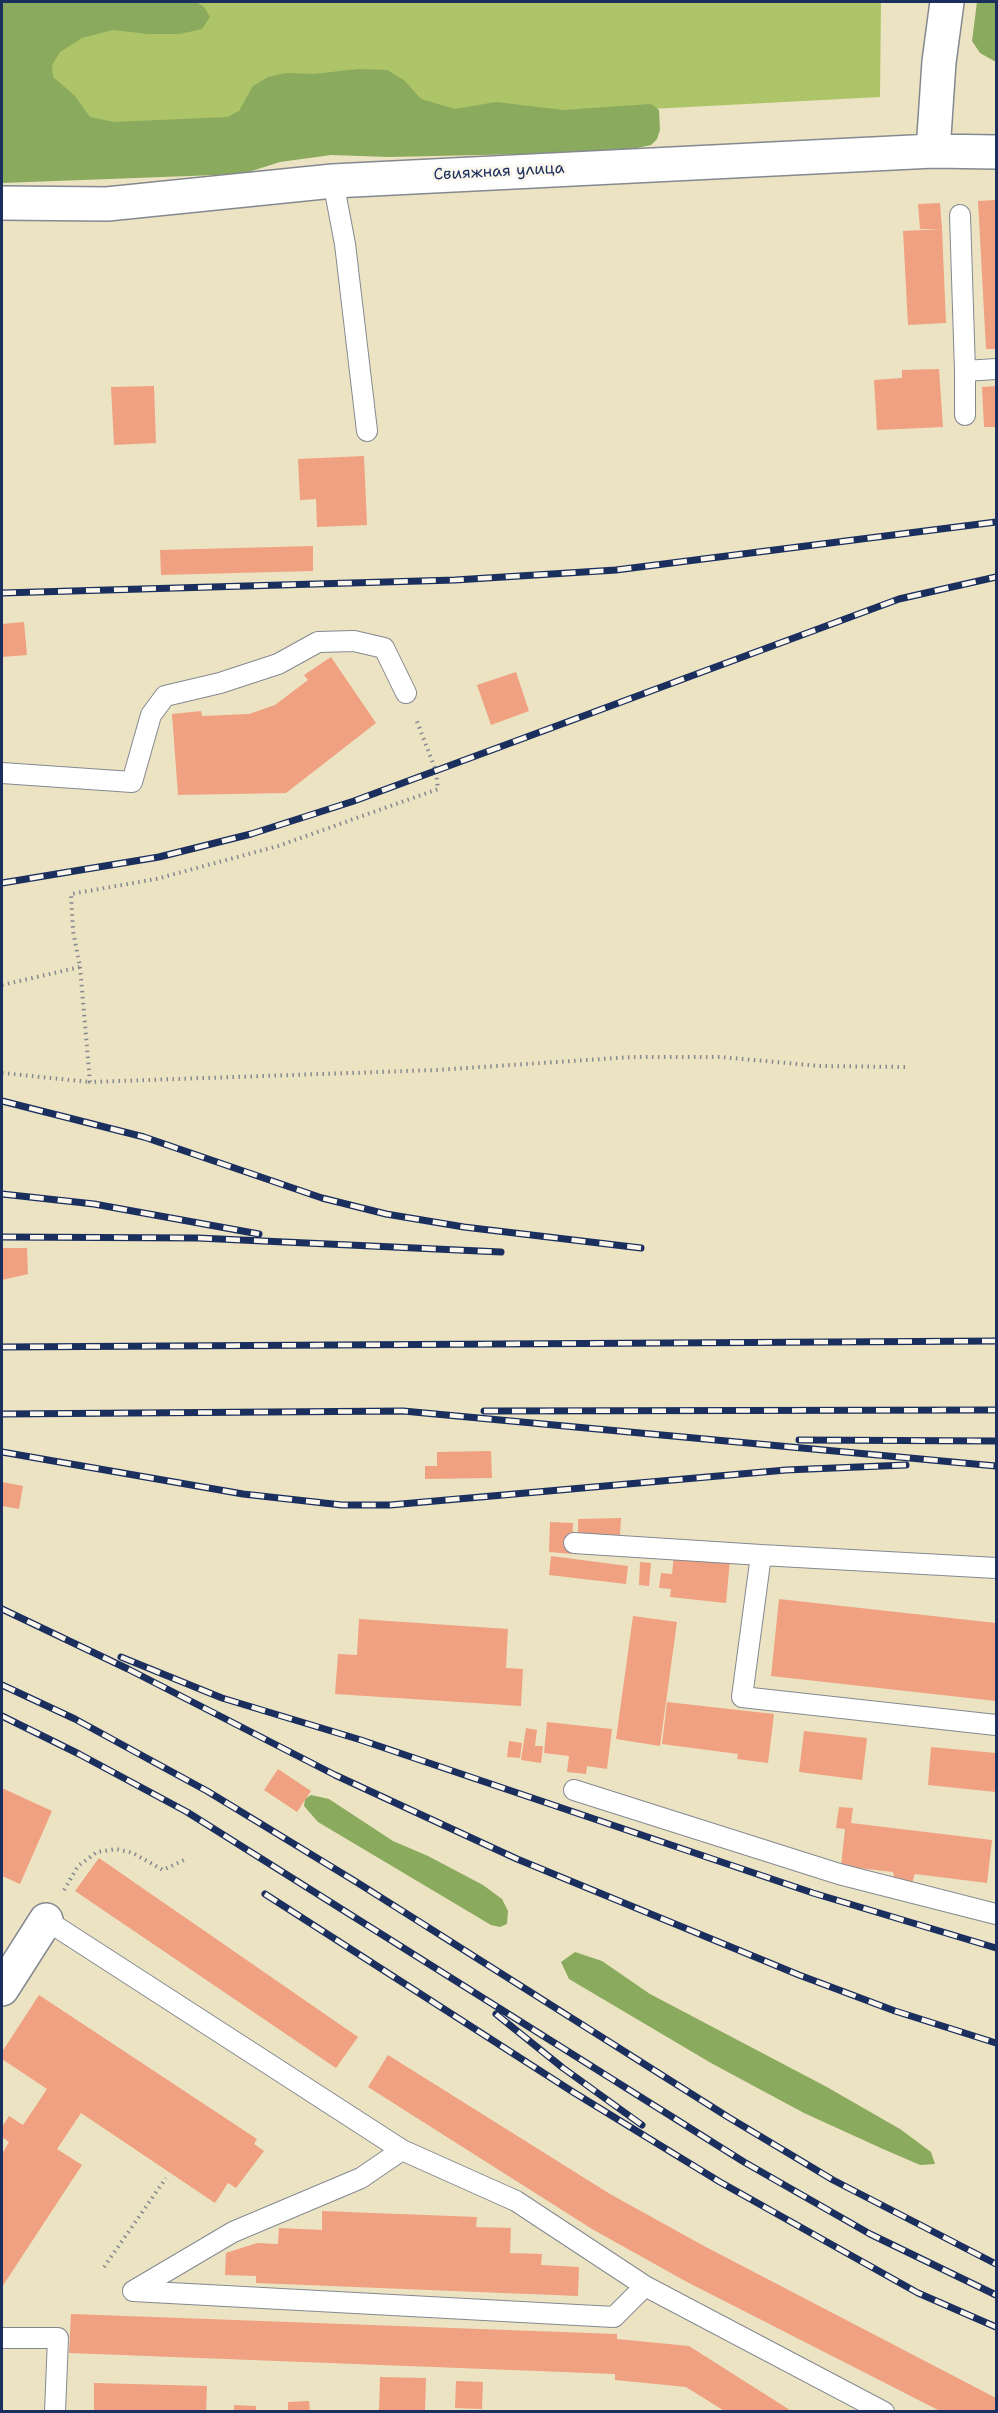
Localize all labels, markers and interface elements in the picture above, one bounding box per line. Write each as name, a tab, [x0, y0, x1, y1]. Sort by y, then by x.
street label: Свияжная улица	[433, 159, 565, 185]

